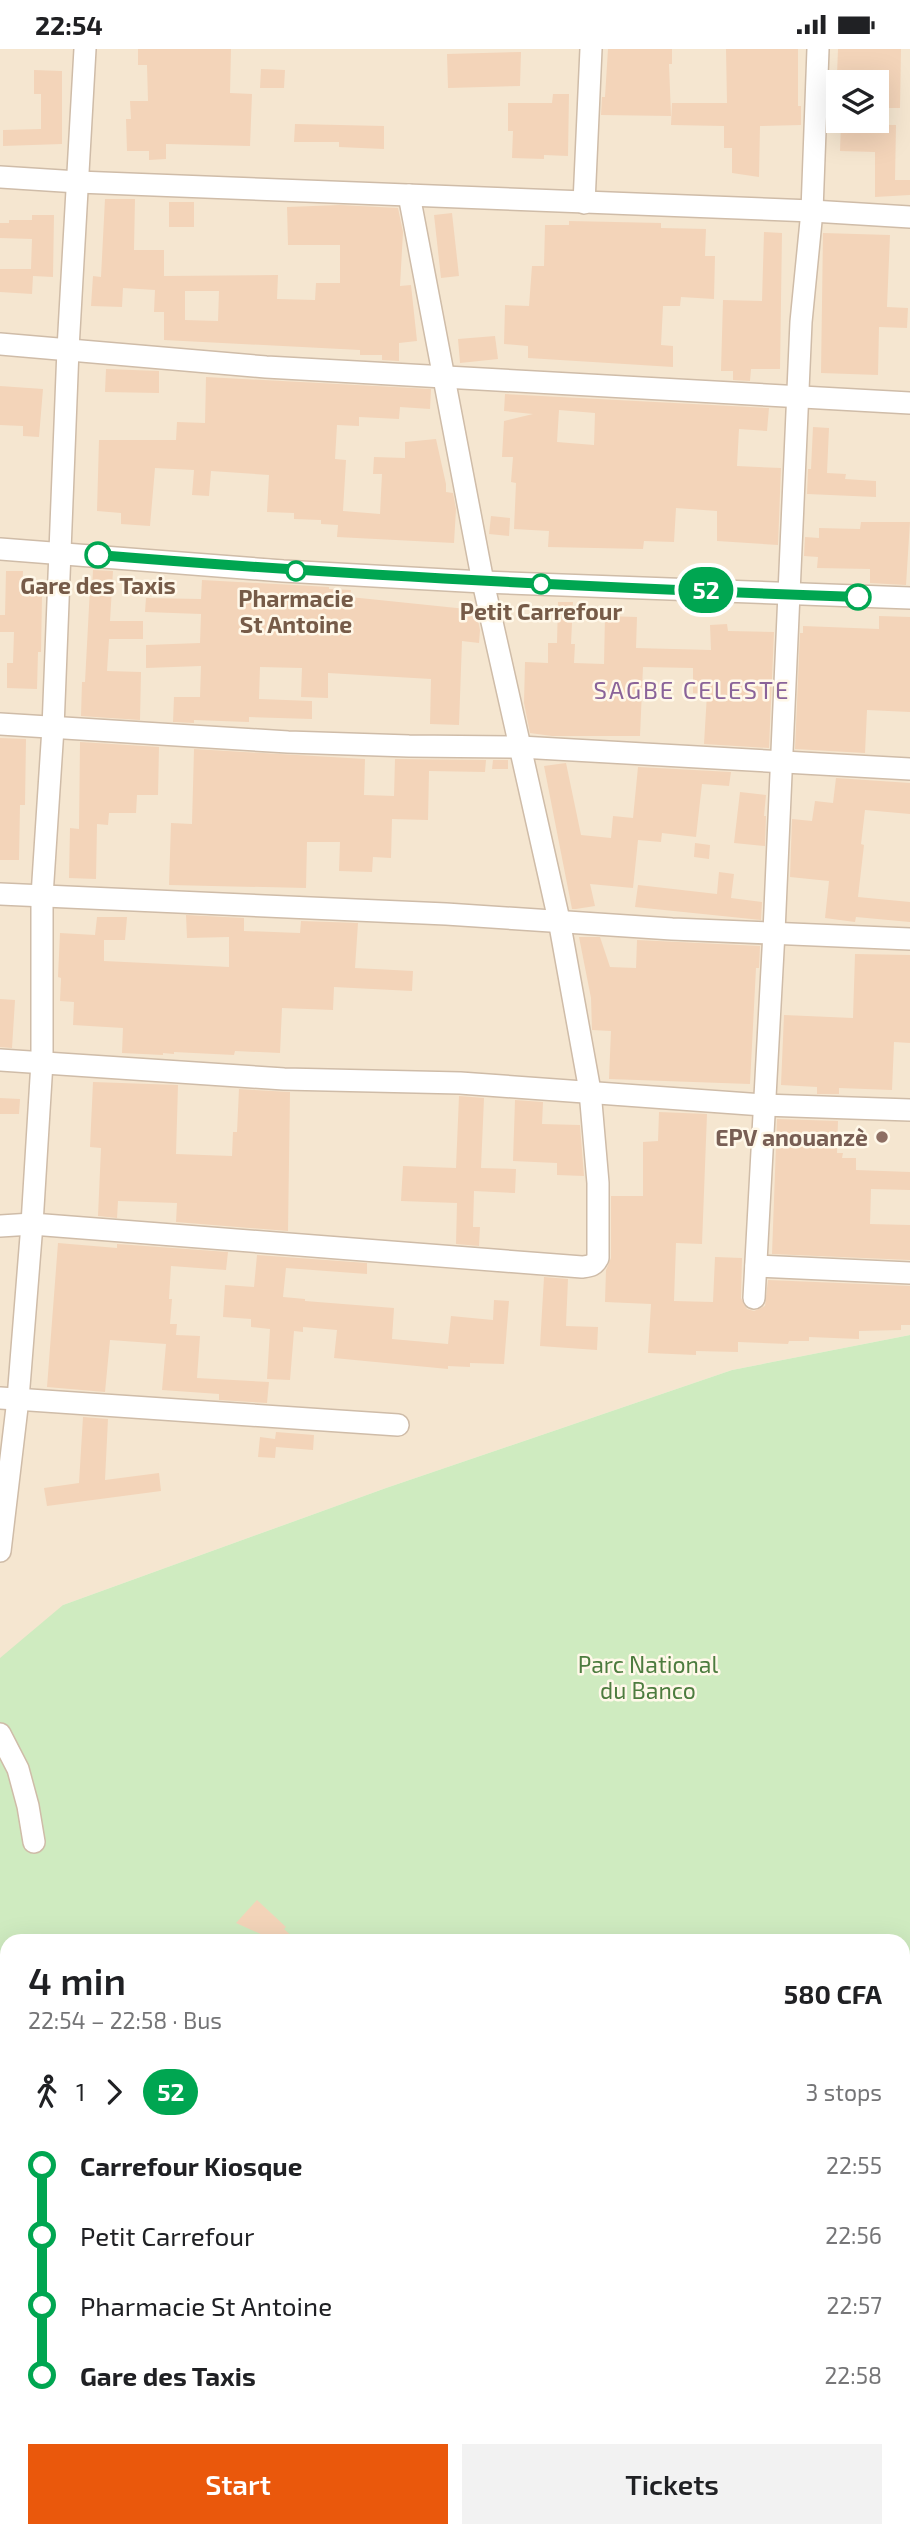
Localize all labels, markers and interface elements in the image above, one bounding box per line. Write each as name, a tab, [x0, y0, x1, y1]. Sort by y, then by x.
text: 22:54	[35, 9, 103, 40]
map controls	[826, 70, 889, 133]
button: layers	[826, 70, 889, 133]
marker: Gare des Taxis	[85, 542, 111, 568]
marker: Pharmacie St Antoine	[286, 561, 306, 581]
line badge: 52	[674, 567, 738, 613]
place label: Gare des Taxis	[20, 571, 176, 599]
marker: Petit Carrefour	[531, 574, 551, 594]
text: 52	[692, 575, 720, 604]
place label: Pharmacie St Antoine	[238, 584, 354, 638]
unlabelled marker	[845, 584, 871, 610]
place label: Petit Carrefour	[460, 597, 622, 625]
district label: SAGBE CELESTE	[594, 675, 790, 704]
place label: EPV anouanzè	[715, 1123, 868, 1151]
marker: EPV anouanzè	[874, 1129, 890, 1145]
park label: Parc National du Banco	[578, 1650, 718, 1704]
text: 4 min	[28, 1957, 126, 2003]
text: 580 CFA	[784, 1978, 882, 2009]
text: 22:54 – 22:58 · Bus	[28, 2006, 222, 2034]
icon: walk	[28, 2073, 66, 2111]
icon: forward	[95, 2073, 133, 2111]
text: 52	[157, 2077, 184, 2106]
text: 1	[76, 2078, 85, 2106]
text: 3 stops	[806, 2078, 882, 2106]
text: Carrefour Kiosque	[80, 2150, 302, 2181]
text: 22:55	[826, 2151, 882, 2179]
text: Petit Carrefour	[80, 2220, 254, 2251]
text: 22:56	[825, 2221, 882, 2249]
text: Pharmacie St Antoine	[80, 2290, 332, 2321]
text: 22:57	[827, 2291, 882, 2319]
text: Gare des Taxis	[80, 2360, 256, 2391]
text: 22:58	[824, 2361, 882, 2389]
button: Start	[28, 2444, 448, 2524]
button: Tickets	[462, 2444, 882, 2524]

